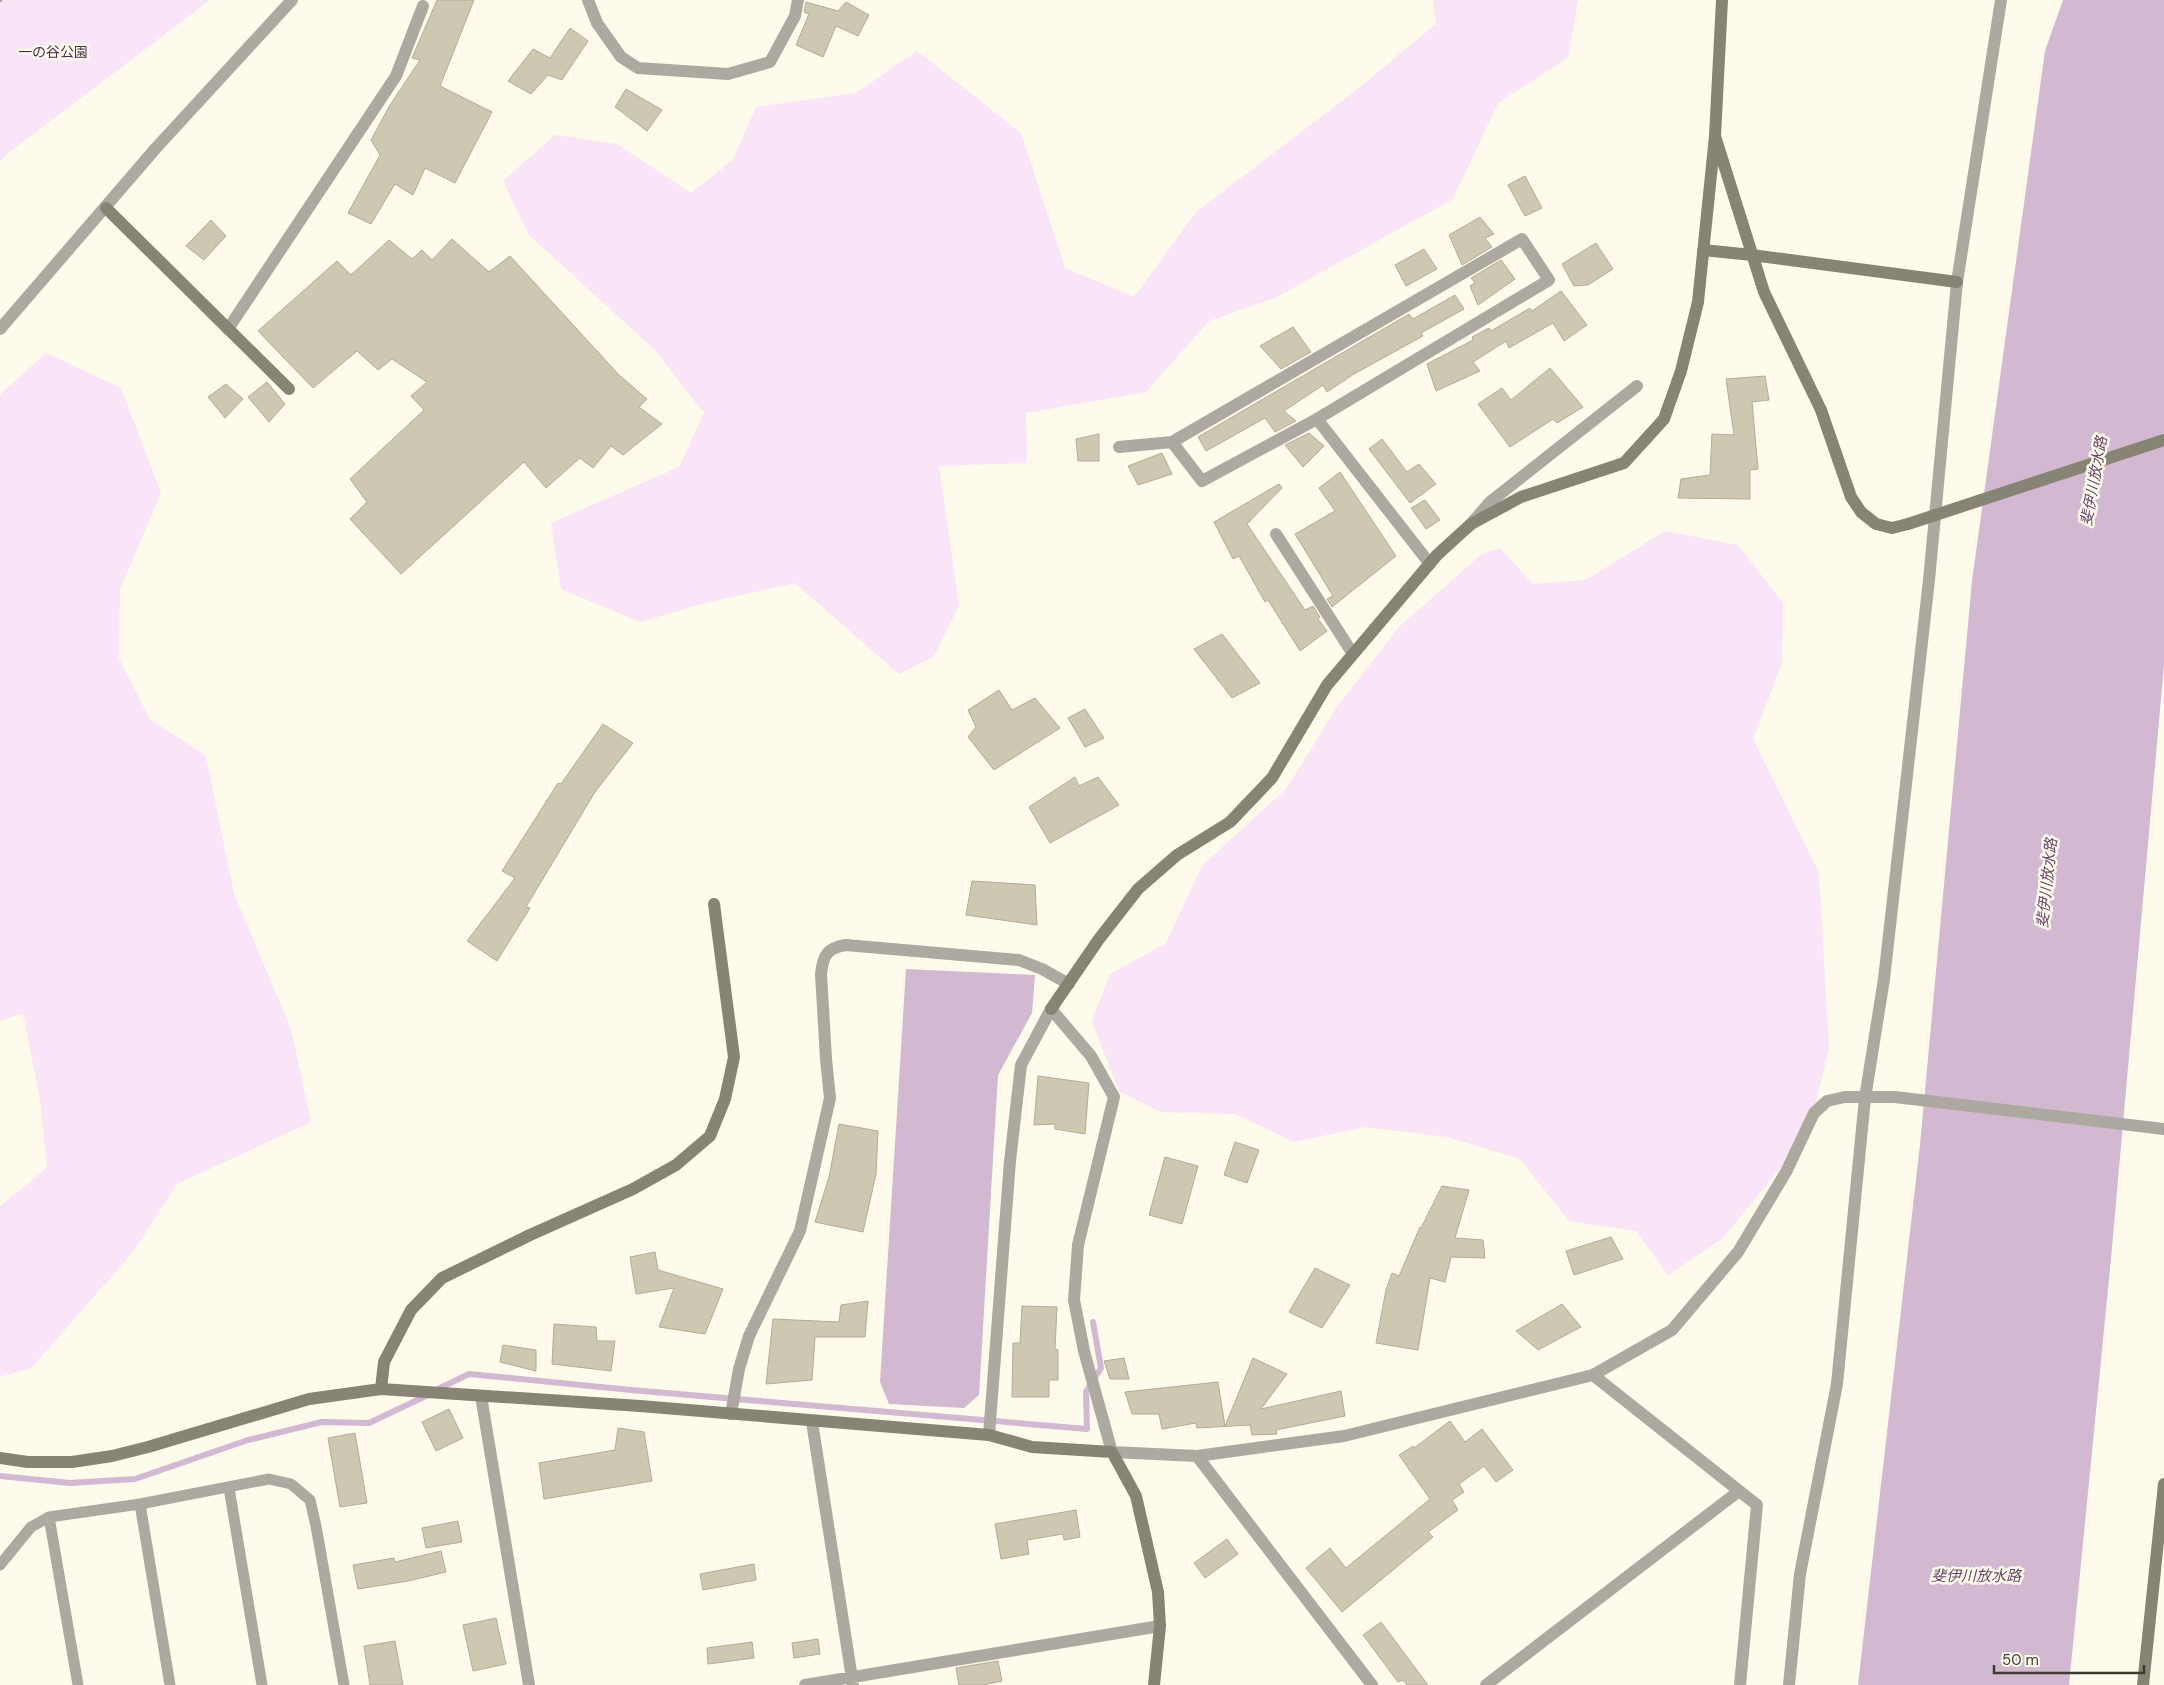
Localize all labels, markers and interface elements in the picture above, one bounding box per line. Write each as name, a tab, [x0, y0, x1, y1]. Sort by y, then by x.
park label: 一の谷公園	[18, 43, 88, 61]
water label: 斐伊川放水路	[2076, 433, 2112, 527]
water label: 斐伊川放水路	[2032, 835, 2062, 929]
water label: 斐伊川放水路	[1931, 1566, 2023, 1586]
scale bar	[1994, 1642, 2144, 1674]
text: 50 m	[2002, 1650, 2039, 1670]

